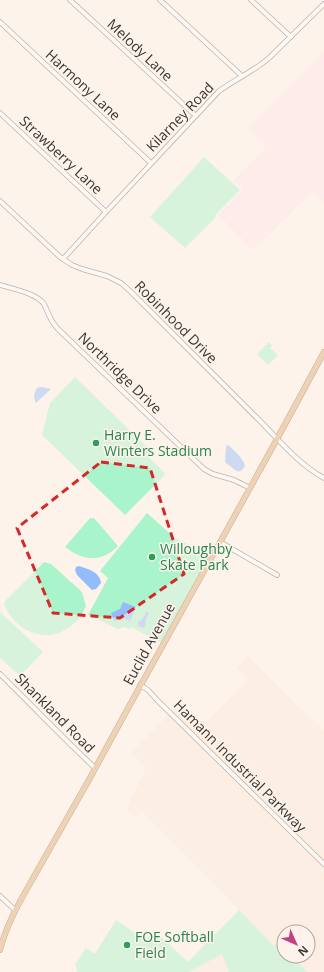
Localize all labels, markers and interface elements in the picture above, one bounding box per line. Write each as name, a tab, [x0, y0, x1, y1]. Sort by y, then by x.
street label: Melody Lane	[103, 14, 177, 85]
street label: Harmony Lane	[42, 45, 125, 124]
street label: Kilarney Road	[142, 78, 218, 155]
street label: Strawberry Lane	[16, 111, 107, 198]
street label: Robinhood Drive	[131, 276, 222, 367]
street label: Northridge Drive	[74, 328, 166, 418]
place label: Harry E. Winters Stadium	[104, 425, 212, 460]
marker: Harry E. Winters Stadium	[91, 438, 101, 448]
place label: Willoughby Skate Park	[160, 539, 233, 574]
marker: Willoughby Skate Park	[147, 552, 157, 562]
street label: Euclid Avenue	[118, 599, 179, 688]
street label: Shankland Road	[11, 669, 99, 757]
street label: Hamann Industrial Parkway	[170, 695, 311, 837]
north arrow	[276, 924, 316, 964]
place label: FOE Softball Field	[135, 927, 214, 962]
marker: FOE Softball Field	[122, 940, 132, 950]
text: N	[295, 943, 312, 960]

